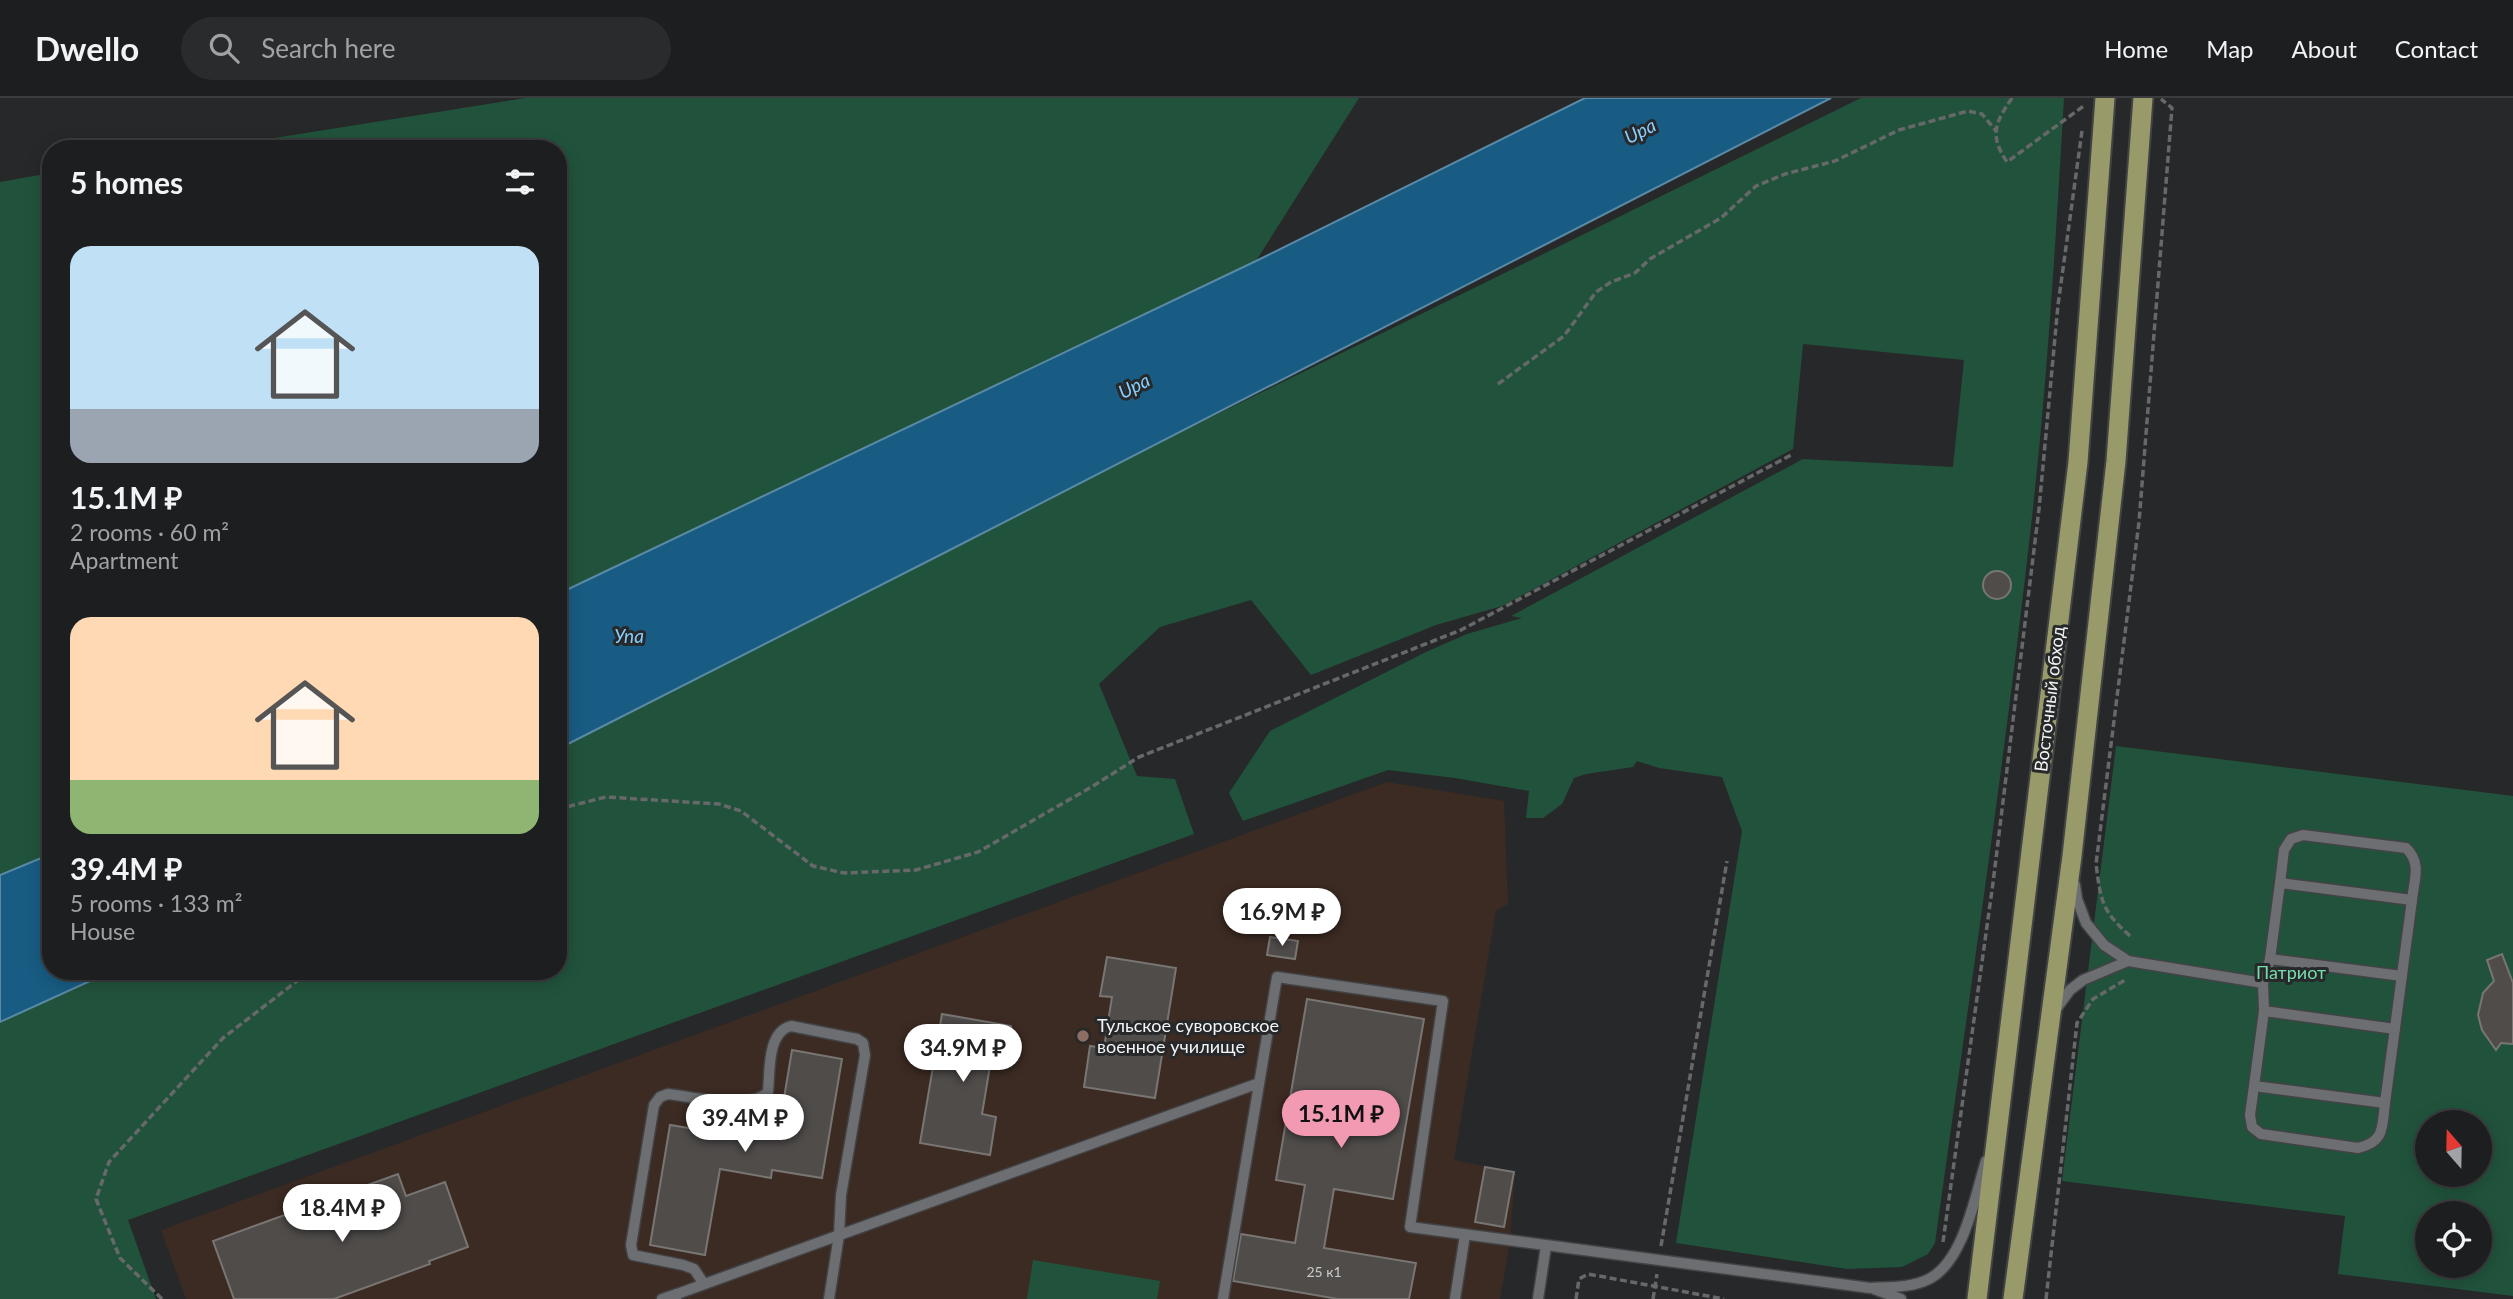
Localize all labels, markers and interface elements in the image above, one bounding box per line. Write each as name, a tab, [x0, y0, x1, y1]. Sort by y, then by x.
search box	[181, 17, 671, 80]
text: Dwello	[35, 28, 139, 68]
icon: search	[205, 29, 243, 67]
text: Search here	[261, 32, 395, 64]
text: Home	[2104, 34, 2168, 63]
text: Map	[2206, 34, 2254, 63]
text: About	[2292, 34, 2357, 63]
text: Contact	[2395, 34, 2478, 63]
water label: Upa	[1620, 113, 1659, 148]
icon: filters	[501, 163, 539, 201]
text: 5 homes	[70, 164, 183, 200]
icon: home	[242, 291, 368, 417]
water label: Upa	[1114, 368, 1153, 403]
text: 15.1M ₽	[70, 479, 182, 515]
text: 2 rooms · 60 m²	[70, 518, 229, 546]
text: Apartment	[70, 546, 178, 574]
water label: Упа	[614, 624, 644, 647]
street label: Восточный обход	[2029, 625, 2069, 773]
icon: home	[242, 662, 368, 788]
text: 39.4M ₽	[70, 850, 182, 886]
pin: 16.9M ₽	[1217, 888, 1347, 948]
text: 5 rooms · 133 m²	[70, 889, 242, 917]
text: 16.9M ₽	[1239, 897, 1325, 925]
text: House	[70, 917, 135, 945]
park label: Патриот	[2256, 961, 2326, 983]
place label: Тульское суворовское военное училище	[1097, 1014, 1279, 1057]
pin: 34.9M ₽	[898, 1024, 1028, 1084]
marker: Тульское суворовское военное училище	[1075, 1028, 1091, 1044]
text: 34.9M ₽	[920, 1033, 1006, 1061]
pin: 15.1M ₽	[1276, 1090, 1406, 1150]
pin: 39.4M ₽	[680, 1094, 810, 1154]
text: 15.1M ₽	[1298, 1099, 1384, 1127]
text: 39.4M ₽	[702, 1103, 788, 1131]
north arrow	[2415, 1110, 2492, 1186]
map controls	[2415, 1110, 2492, 1278]
pin: 18.4M ₽	[277, 1184, 407, 1244]
text: 18.4M ₽	[299, 1193, 385, 1221]
button: locate	[2415, 1201, 2492, 1278]
house number: 25 к1	[1306, 1263, 1342, 1280]

